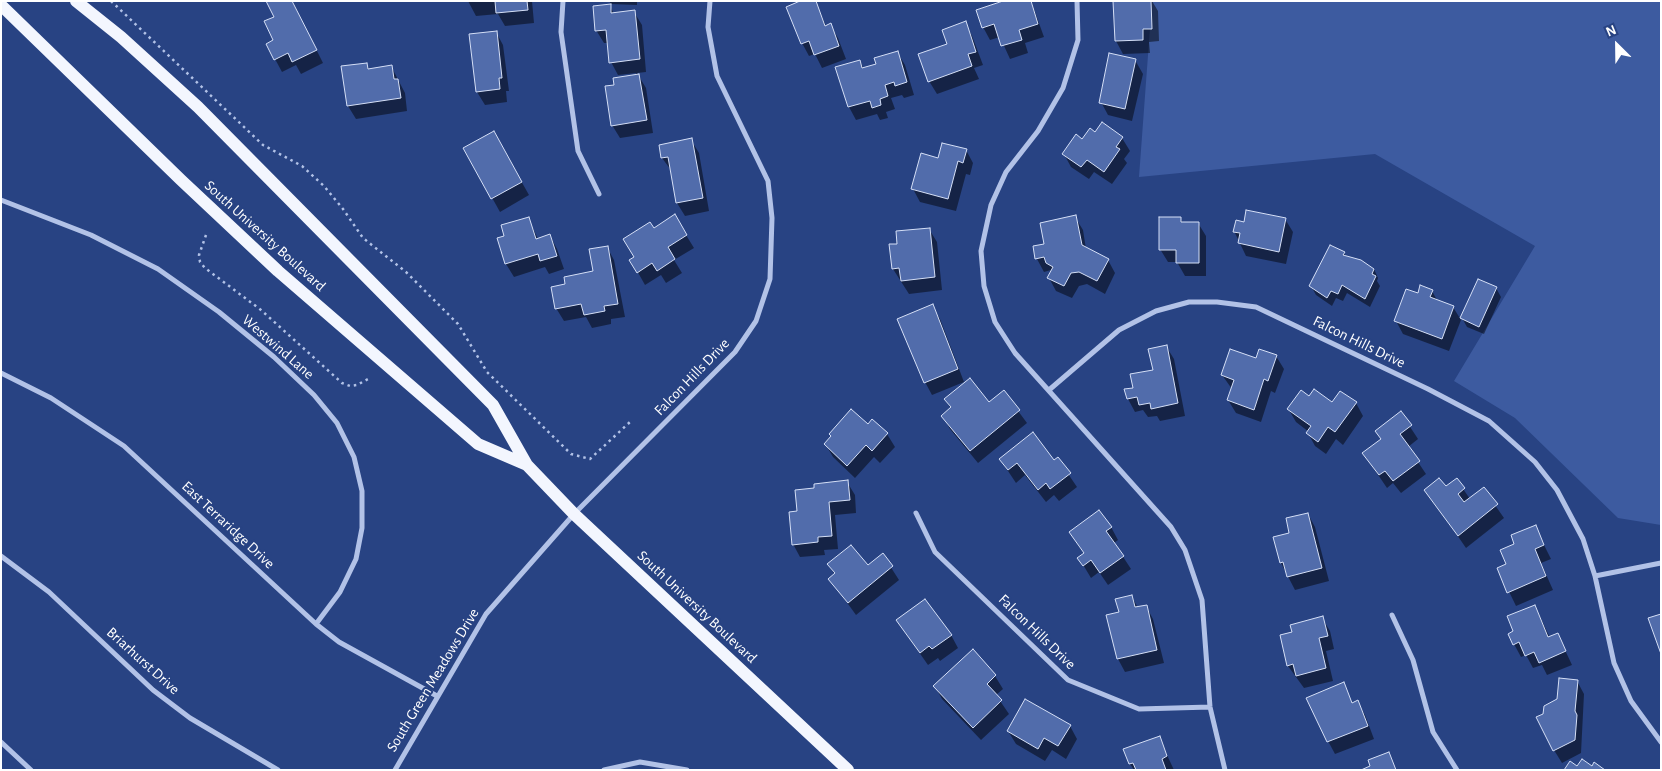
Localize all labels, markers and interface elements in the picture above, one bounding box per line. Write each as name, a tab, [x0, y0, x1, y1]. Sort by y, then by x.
north arrow	[1592, 20, 1642, 70]
text: N	[1604, 23, 1618, 40]
street label: South University Boulevard	[201, 177, 329, 295]
street label: Westwind Lane	[238, 311, 318, 383]
street label: Falcon Hills Drive	[1310, 312, 1408, 372]
street label: Falcon Hills Drive	[651, 335, 733, 419]
street label: East Terraridge Drive	[178, 477, 278, 573]
street label: South University Boulevard	[633, 547, 761, 667]
street label: Falcon Hills Drive	[995, 591, 1079, 673]
street label: South Green Meadows Drive	[383, 605, 483, 755]
street label: Briarhurst Drive	[103, 623, 183, 699]

